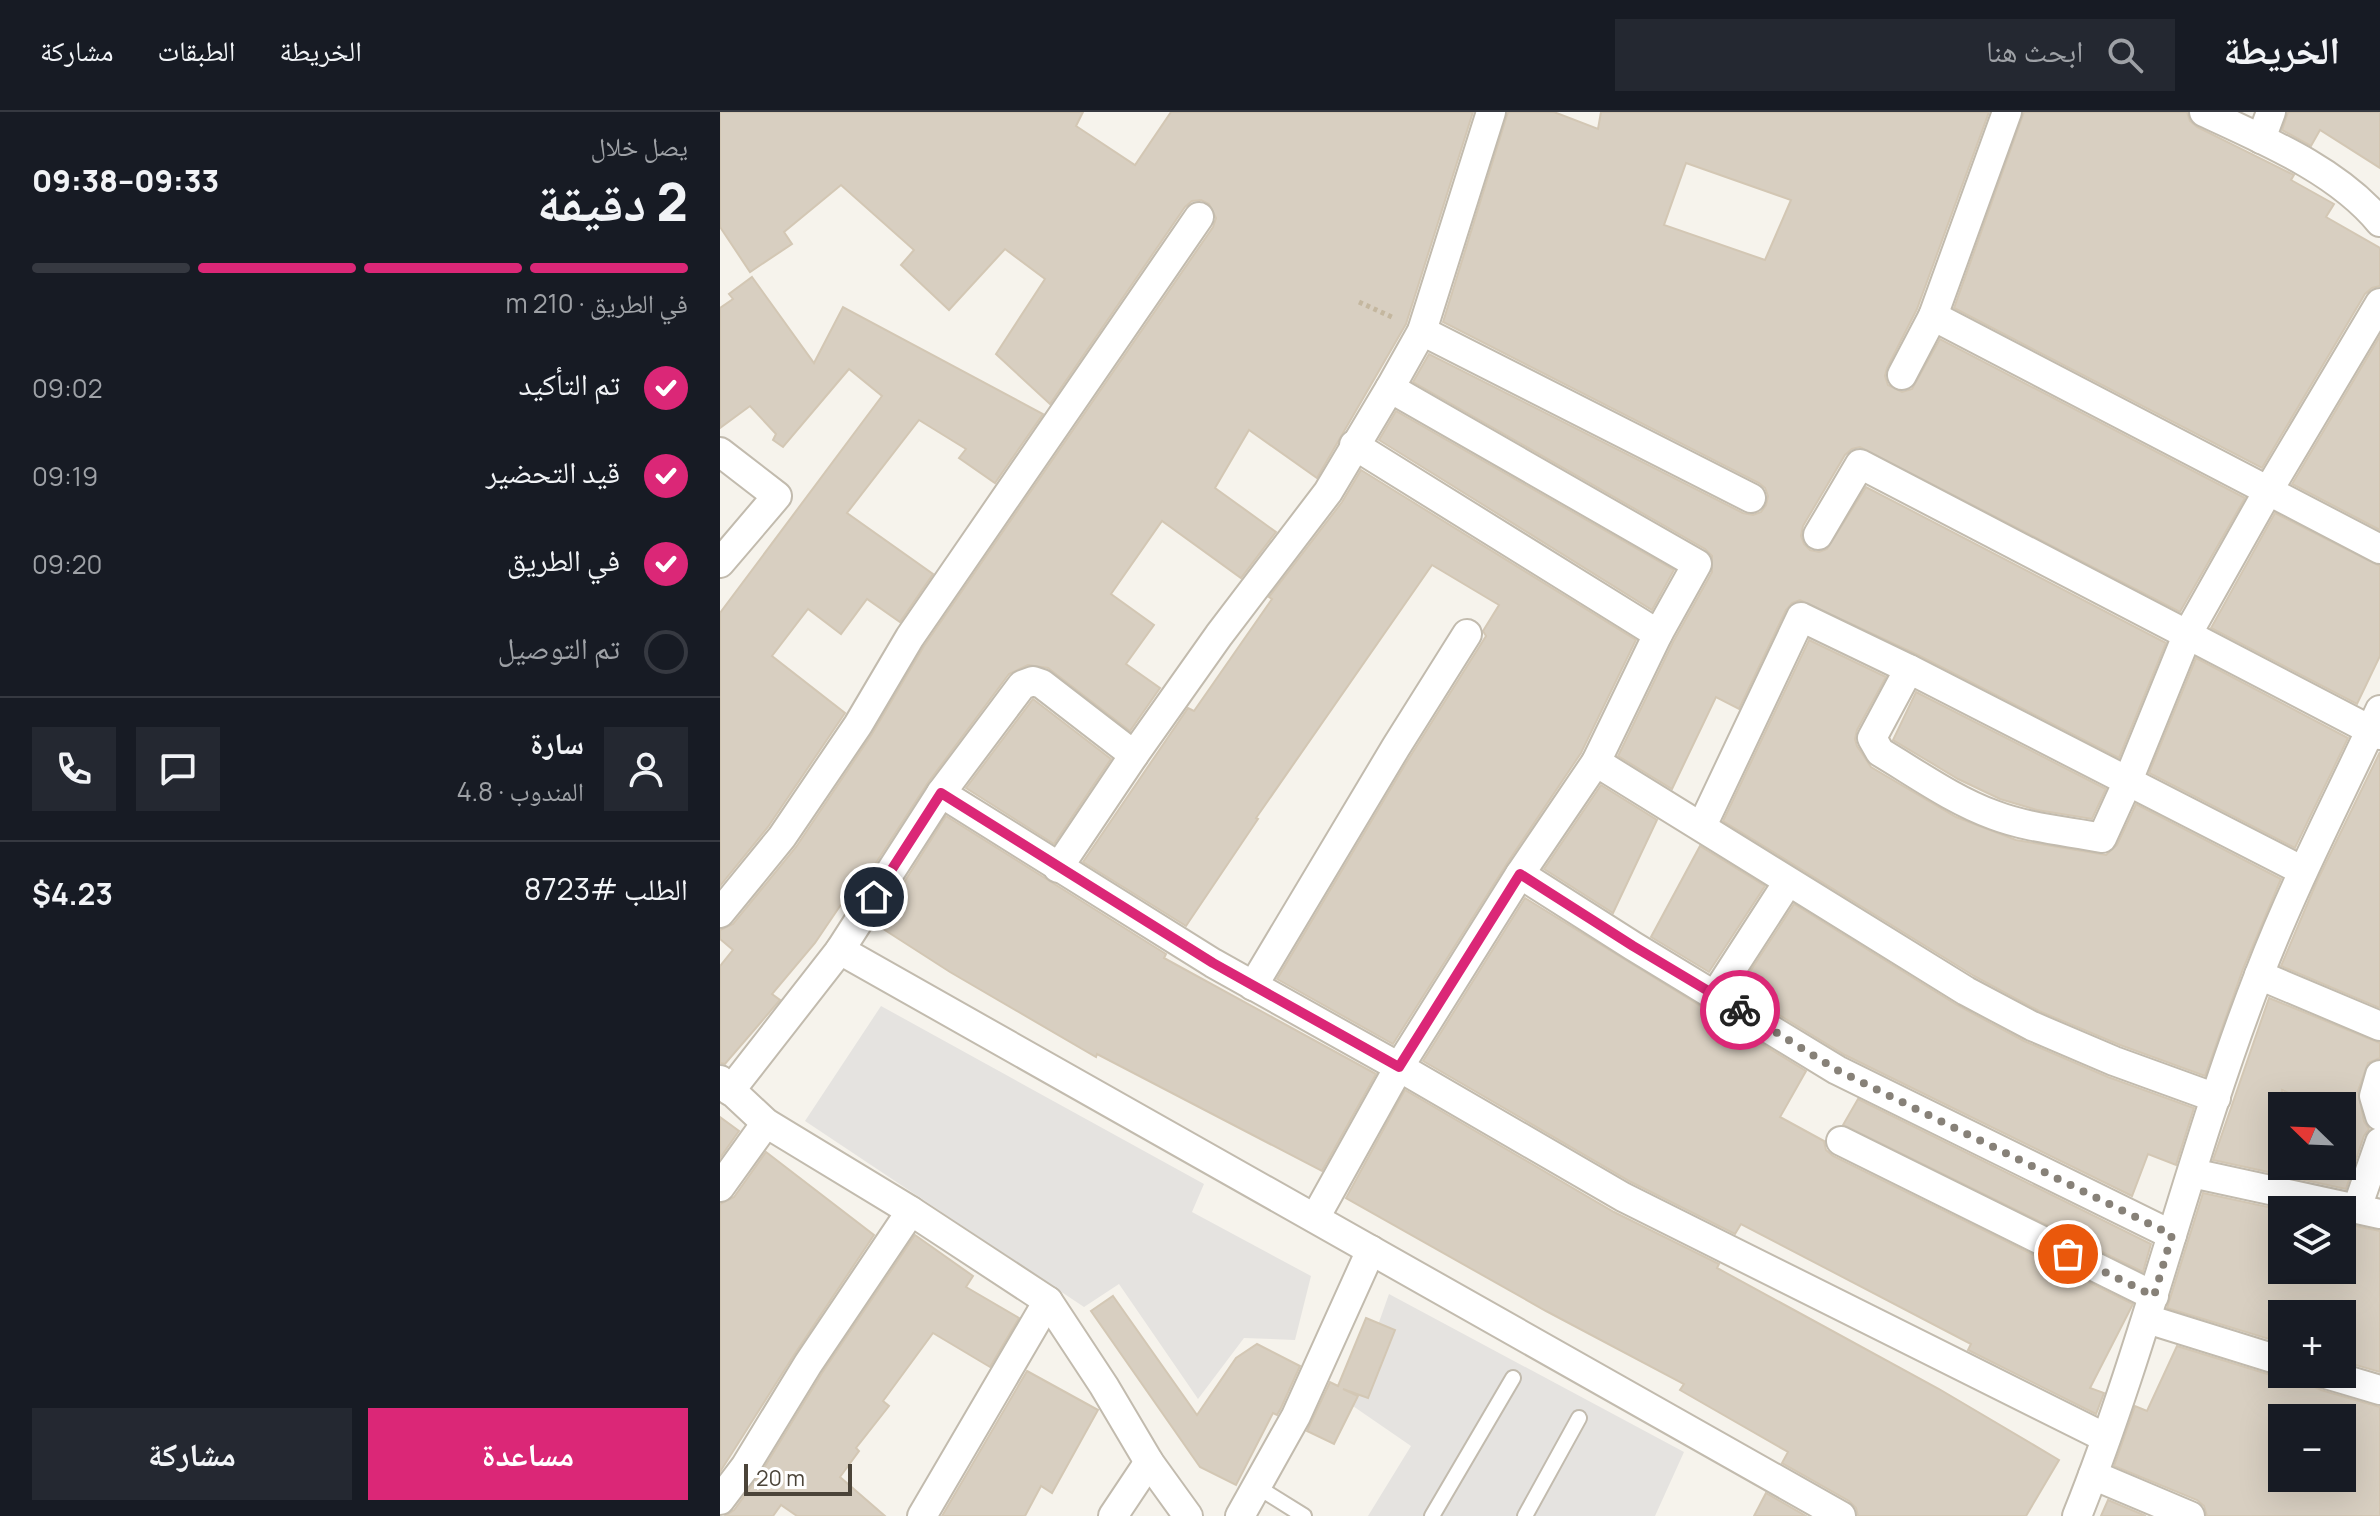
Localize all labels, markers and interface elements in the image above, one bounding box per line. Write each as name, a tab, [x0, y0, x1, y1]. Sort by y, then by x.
search box	[1615, 19, 2175, 91]
text: الخريطة	[2223, 23, 2340, 75]
text: ابحث هنا	[1986, 30, 2083, 71]
text: مشاركة	[40, 31, 114, 69]
text: الطبقات	[158, 31, 235, 69]
text: الخريطة	[279, 31, 362, 69]
icon: search	[2103, 33, 2147, 77]
text: يصل خلال	[590, 128, 688, 164]
text: 09:33–09:38	[32, 160, 219, 201]
text: 2 دقيقة	[537, 166, 688, 237]
text: في الطريق · 210 m	[505, 285, 688, 321]
text: تم التأكيد	[519, 363, 620, 404]
icon: check	[644, 366, 688, 410]
text: 09:02	[32, 370, 102, 406]
text: قيد التحضير	[486, 451, 620, 492]
icon: check	[644, 454, 688, 498]
text: 09:19	[32, 458, 98, 494]
text: في الطريق	[507, 539, 620, 580]
icon: check	[644, 542, 688, 586]
text: 09:20	[32, 546, 102, 582]
text: تم التوصيل	[497, 627, 620, 668]
text: سارة	[530, 722, 584, 763]
button: phone	[32, 727, 116, 811]
button: chat	[136, 727, 220, 811]
button: person	[604, 727, 688, 811]
text: المندوب · 4.8	[457, 773, 584, 809]
pin	[840, 863, 908, 931]
text: الطلب #8723	[524, 868, 688, 909]
text: $4.23	[32, 873, 113, 914]
icon: home	[852, 875, 896, 919]
courier	[1700, 970, 1780, 1050]
icon: bike	[1718, 988, 1762, 1032]
north arrow	[2268, 1092, 2356, 1180]
map controls	[2268, 1092, 2356, 1492]
button: layers	[2268, 1196, 2356, 1284]
pin	[2034, 1220, 2102, 1288]
icon: bag	[2046, 1232, 2090, 1276]
button: +	[2268, 1300, 2356, 1388]
button: −	[2268, 1404, 2356, 1492]
button: مشاركة	[32, 1408, 352, 1500]
button: مساعدة	[368, 1408, 688, 1500]
scale bar	[744, 1460, 852, 1496]
text: 20 m	[756, 1463, 805, 1493]

